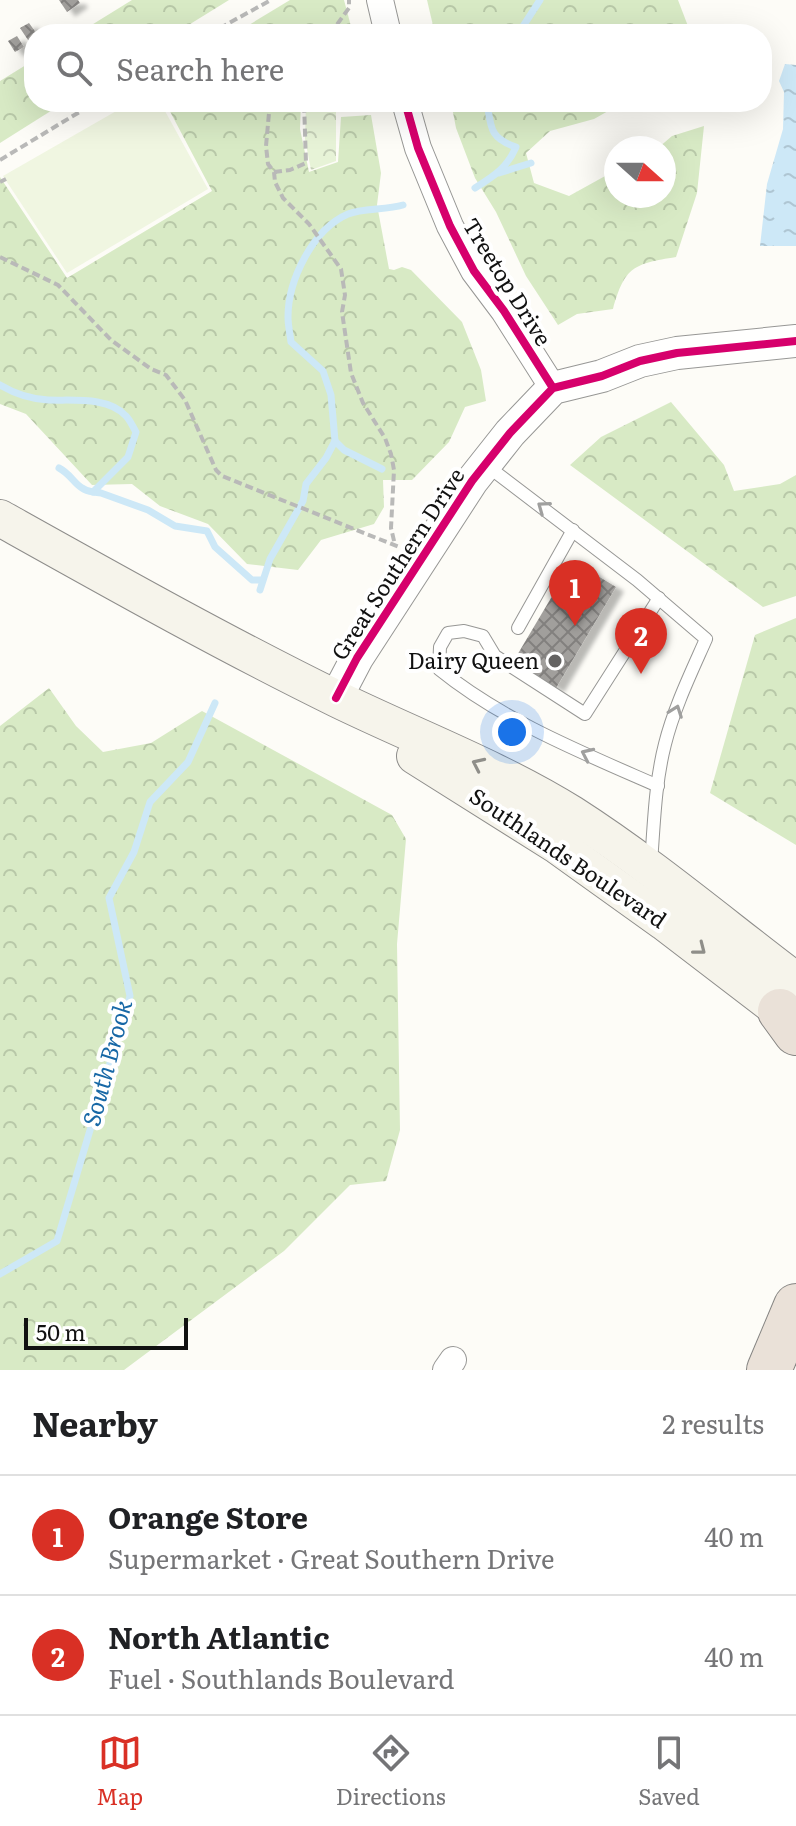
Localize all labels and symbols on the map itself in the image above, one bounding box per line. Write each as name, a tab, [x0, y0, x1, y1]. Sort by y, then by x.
north arrow	[604, 136, 676, 208]
street label: Treetop Drive	[456, 211, 561, 352]
street label: Great Southern Drive	[322, 460, 471, 666]
one-way arrow	[537, 503, 552, 517]
pin: 1	[549, 560, 601, 626]
pin: 2	[615, 608, 667, 674]
place label: Dairy Queen	[408, 643, 539, 676]
marker: Dairy Queen	[546, 652, 564, 670]
one-way arrow	[666, 705, 683, 719]
your location	[492, 712, 532, 752]
one-way arrow	[580, 748, 595, 764]
one-way arrow	[471, 758, 486, 774]
street label: Southlands Boulevard	[464, 778, 674, 935]
one-way arrow	[691, 940, 705, 954]
water label: South Brook	[72, 994, 139, 1130]
scale bar	[24, 1314, 188, 1350]

